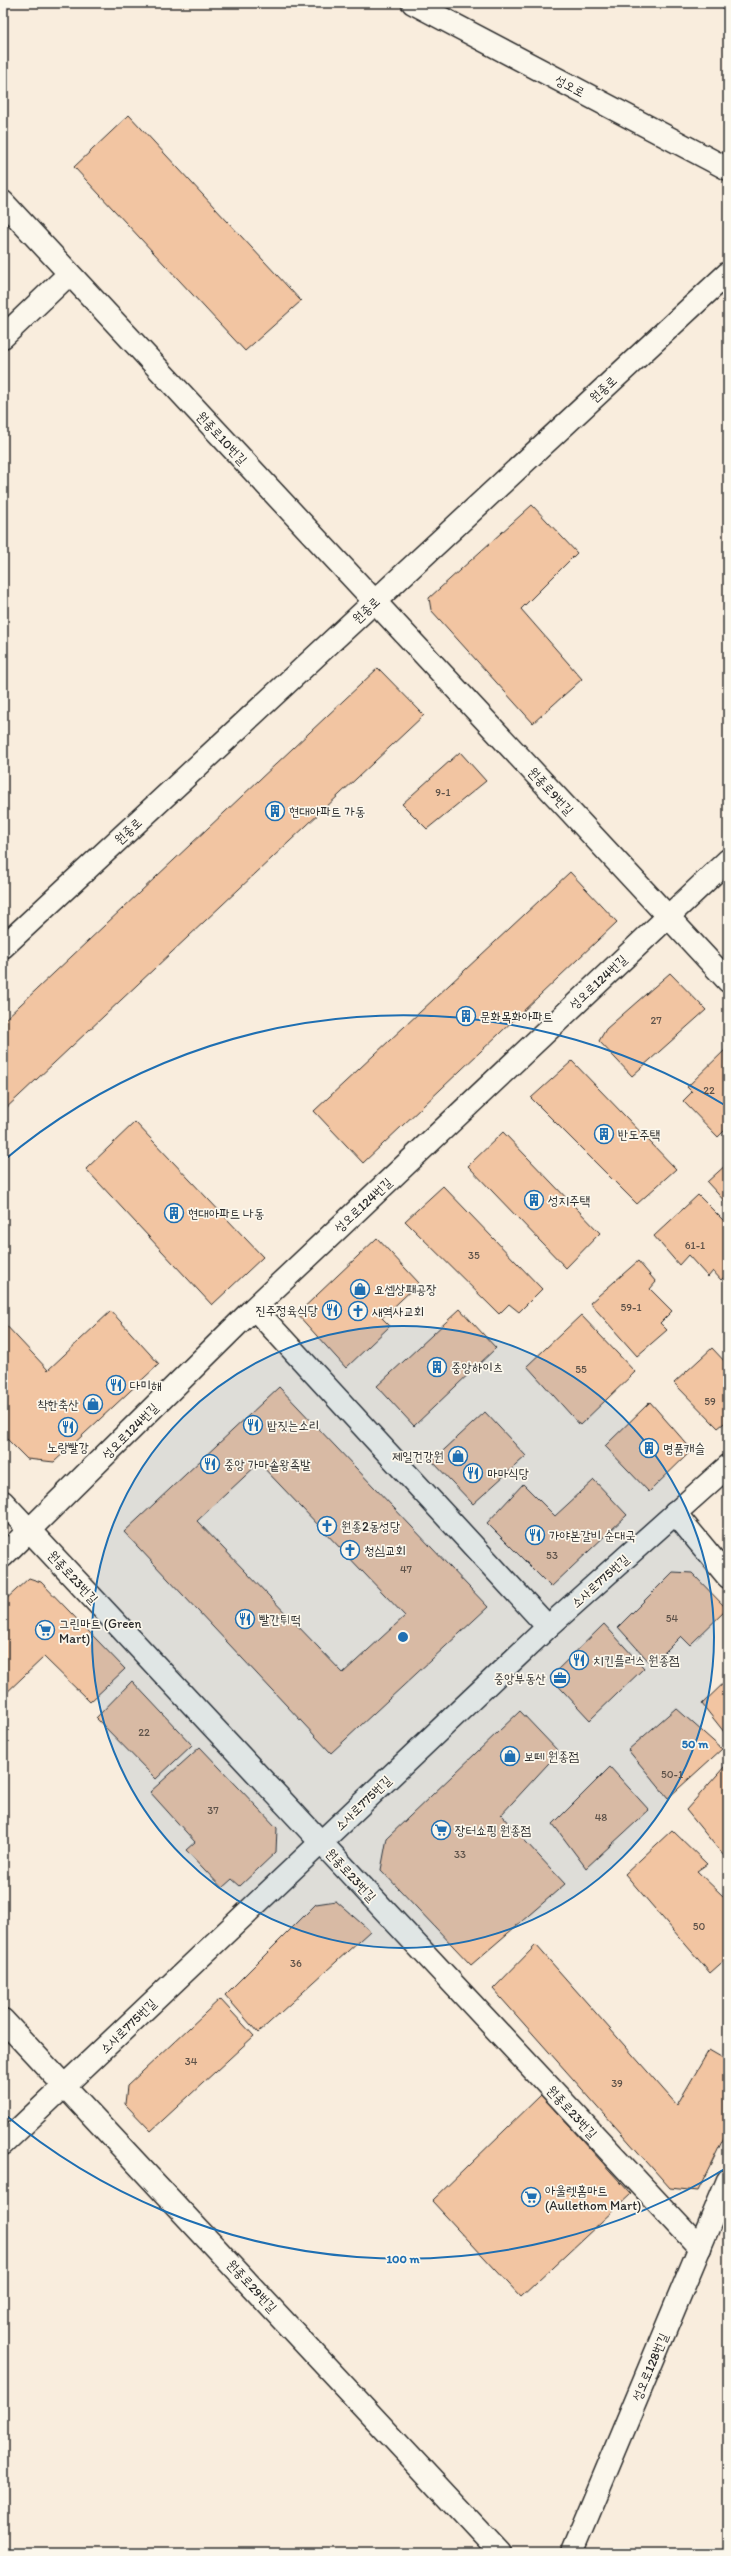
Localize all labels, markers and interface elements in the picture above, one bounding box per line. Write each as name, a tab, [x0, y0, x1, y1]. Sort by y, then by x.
street label: 성오로	[553, 72, 587, 100]
street label: 원종로	[586, 373, 620, 405]
street label: 원종로10번길	[194, 409, 250, 467]
street label: 원종로	[349, 594, 383, 626]
street label: 원종로9번길	[525, 764, 577, 818]
house number: 9-1	[435, 786, 451, 799]
building icon: 현대아파트 가동	[264, 800, 286, 822]
place label: 현대아파트 가동	[289, 804, 365, 819]
street label: 원종로	[111, 815, 145, 847]
street label: 성오로124번길	[566, 952, 630, 1012]
building icon: 문화목화아파트	[455, 1005, 477, 1027]
place label: 문화목화아파트	[480, 1009, 553, 1024]
house number: 27	[650, 1014, 662, 1027]
house number: 22	[703, 1084, 715, 1097]
building icon: 반도주택	[593, 1123, 615, 1145]
place label: 반도주택	[618, 1127, 660, 1142]
street label: 성오로124번길	[331, 1175, 395, 1235]
building icon: 성지주택	[523, 1189, 545, 1211]
place label: 성지주택	[548, 1193, 590, 1208]
building icon: 현대아파트 나동	[163, 1202, 185, 1224]
place label: 현대아파트 나동	[188, 1206, 264, 1221]
house number: 61-1	[685, 1239, 705, 1252]
house number: 35	[468, 1249, 480, 1262]
shop icon: 요셉상패공장	[349, 1278, 371, 1300]
place label: 요셉상패공장	[374, 1282, 437, 1297]
restaurant icon: 진주정육식당	[321, 1299, 343, 1321]
church icon: 새역사교회	[347, 1300, 369, 1322]
house number: 59-1	[620, 1301, 642, 1314]
place label: 진주정육식당	[255, 1303, 319, 1318]
place label: 새역사교회	[372, 1304, 424, 1319]
building icon: 중앙하이츠	[426, 1356, 448, 1378]
place label: 중앙하이츠	[451, 1360, 503, 1375]
house number: 55	[575, 1363, 587, 1376]
restaurant icon: 다미해	[105, 1374, 127, 1396]
place label: 다미해	[130, 1378, 161, 1393]
shop icon: 착한축산	[82, 1393, 104, 1415]
house number: 59	[704, 1395, 716, 1408]
place label: 착한축산	[37, 1397, 79, 1412]
street label: 성오로124번길	[99, 1400, 161, 1462]
restaurant icon: 밥짓는소리	[242, 1414, 264, 1436]
restaurant icon: 노랑빨강	[57, 1416, 79, 1438]
place label: 밥짓는소리	[267, 1418, 319, 1433]
building icon: 명품캐슬	[638, 1437, 660, 1459]
place label: 노랑빨강	[47, 1440, 89, 1455]
place label: 명품캐슬	[663, 1441, 705, 1456]
shop icon: 제일건강원	[447, 1445, 469, 1467]
place label: 제일건강원	[392, 1449, 444, 1464]
restaurant icon: 중앙 가마솥왕족발	[199, 1453, 221, 1475]
place label: 중앙 가마솥왕족발	[224, 1457, 311, 1472]
restaurant icon: 마마식당	[462, 1462, 484, 1484]
place label: 마마식당	[487, 1466, 529, 1481]
church icon: 원종2동성당	[316, 1515, 338, 1537]
place label: 원종2동성당	[341, 1519, 401, 1534]
restaurant icon: 가야본갈비 순대국	[524, 1524, 546, 1546]
place label: 가야본갈비 순대국	[549, 1528, 636, 1543]
church icon: 청심교회	[339, 1539, 361, 1561]
place label: 청심교회	[364, 1543, 406, 1558]
street label: 원종로23번길	[45, 1548, 101, 1606]
house number: 53	[546, 1549, 558, 1562]
street label: 소사로775번길	[568, 1551, 632, 1611]
house number: 47	[400, 1563, 413, 1576]
restaurant icon: 빨간튀떡	[234, 1608, 256, 1630]
place label: 빨간튀떡	[259, 1612, 301, 1627]
house number: 54	[666, 1612, 679, 1625]
place label: 그린마트 (Green Mart)	[59, 1616, 142, 1646]
supermarket icon: 그린마트 (Green Mart)	[34, 1619, 56, 1641]
centre of rings	[396, 1630, 410, 1644]
restaurant icon: 치킨플러스 원종점	[568, 1649, 590, 1671]
place label: 치킨플러스 원종점	[593, 1653, 680, 1668]
office icon: 중앙부동산	[549, 1667, 571, 1689]
place label: 중앙부동산	[494, 1671, 546, 1686]
house number: 22	[138, 1726, 150, 1739]
text: 50 m	[682, 1737, 709, 1751]
shop icon: 보떼 원종점	[499, 1745, 521, 1767]
place label: 보떼 원종점	[524, 1749, 579, 1764]
house number: 50-1	[661, 1768, 683, 1781]
street label: 소사로775번길	[332, 1773, 394, 1833]
house number: 37	[207, 1804, 219, 1817]
house number: 48	[595, 1811, 607, 1824]
supermarket icon: 장터쇼핑 원종점	[430, 1819, 452, 1841]
place label: 장터쇼핑 원종점	[455, 1823, 531, 1838]
street label: 원종로23번길	[323, 1846, 379, 1904]
house number: 33	[454, 1848, 466, 1861]
house number: 50	[693, 1920, 705, 1933]
house number: 36	[290, 1957, 302, 1970]
street label: 소사로775번길	[97, 1996, 159, 2056]
house number: 34	[185, 2055, 198, 2068]
house number: 39	[611, 2077, 623, 2090]
street label: 원종로23번길	[544, 2083, 600, 2141]
place label: 아울렛홈마트 (Aullethom Mart)	[545, 2183, 641, 2213]
supermarket icon: 아울렛홈마트 (Aullethom Mart)	[520, 2186, 542, 2208]
text: 100 m	[386, 2252, 420, 2266]
street label: 원종로29번길	[224, 2257, 280, 2315]
street label: 성오로128번길	[629, 2331, 671, 2403]

